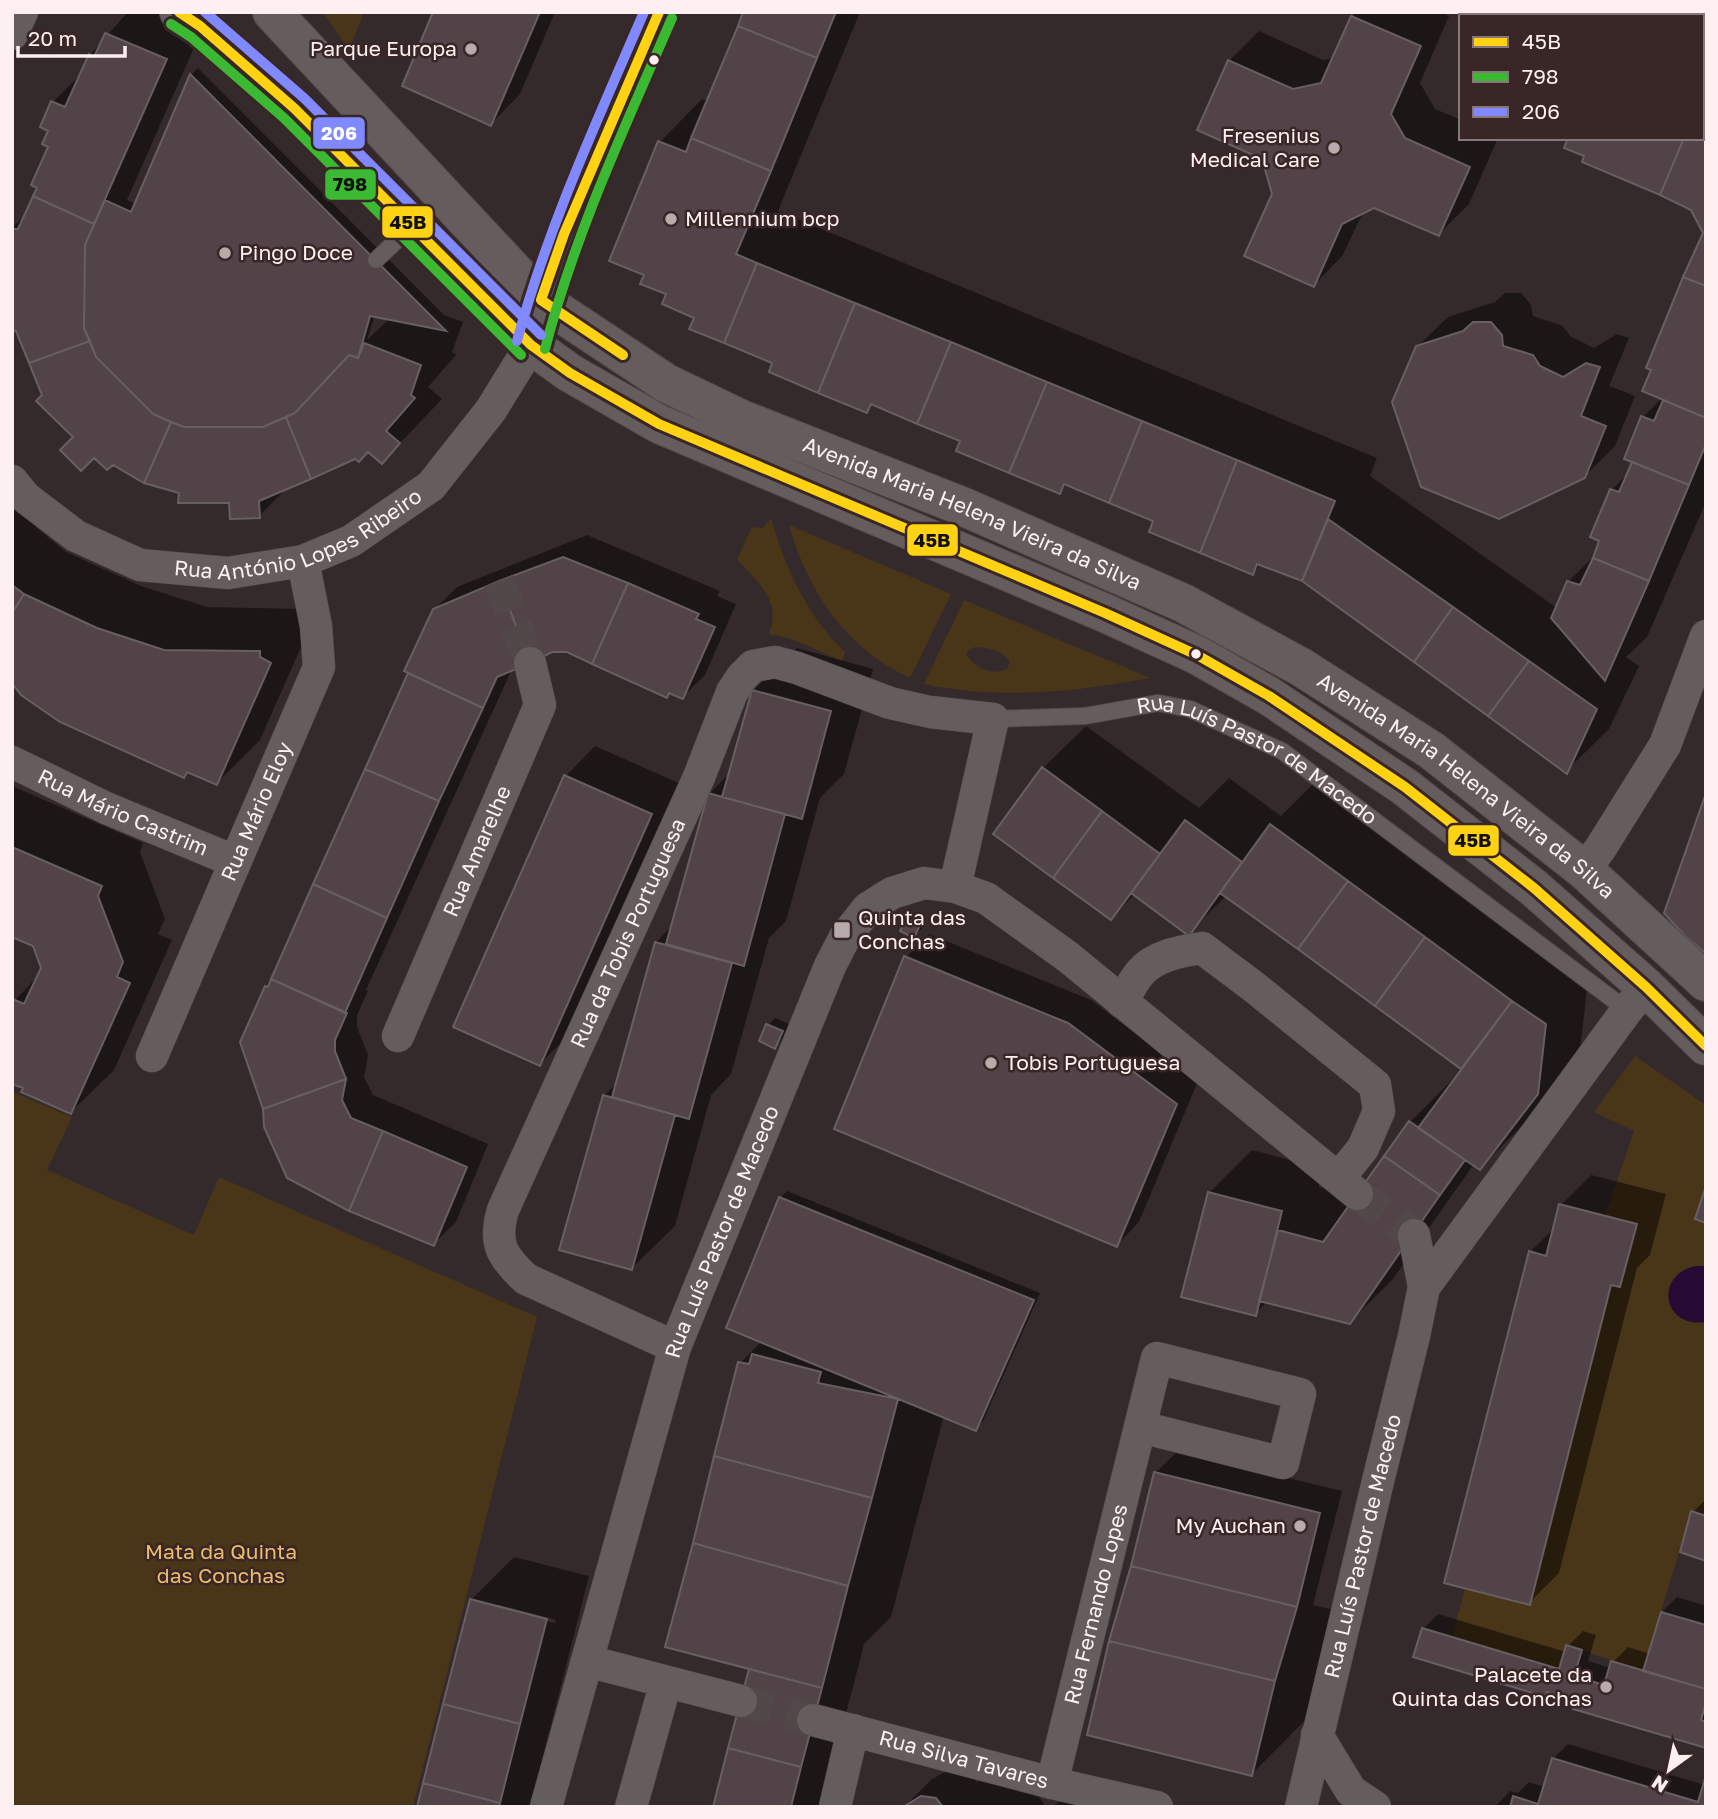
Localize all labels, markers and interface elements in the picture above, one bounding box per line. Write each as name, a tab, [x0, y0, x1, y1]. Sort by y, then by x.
scale bar	[18, 14, 124, 58]
legend	[1459, 14, 1704, 140]
text: 20 m	[28, 25, 77, 51]
text: 45B	[1522, 28, 1561, 54]
place label: Parque Europa	[310, 35, 457, 61]
marker: Parque Europa	[463, 41, 479, 57]
unlabelled marker	[647, 53, 661, 67]
text: 798	[1522, 63, 1559, 89]
text: 206	[1522, 98, 1560, 124]
line badge: 206	[312, 116, 366, 150]
text: 206	[321, 121, 357, 144]
place label: Fresenius Medical Care	[1190, 122, 1320, 172]
marker: Fresenius Medical Care	[1326, 140, 1342, 156]
line badge: 798	[324, 168, 377, 201]
text: 798	[333, 172, 367, 195]
line badge: 45B	[381, 205, 434, 239]
place label: Millennium bcp	[685, 205, 839, 231]
text: 45B	[390, 210, 426, 233]
marker: Millennium bcp	[663, 211, 679, 227]
place label: Pingo Doce	[239, 239, 353, 265]
marker: Pingo Doce	[217, 245, 233, 261]
street label: Avenida Maria Helena Vieira da Silva	[800, 431, 1145, 595]
street label: Rua António Lopes Ribeiro	[173, 482, 426, 585]
line badge: 45B	[906, 523, 959, 557]
text: 45B	[914, 528, 950, 551]
unlabelled marker	[1189, 647, 1203, 661]
street label: Avenida Maria Helena Vieira da Silva	[1313, 667, 1621, 904]
street label: Rua Luís Pastor de Macedo	[1134, 688, 1383, 830]
street label: Rua Mário Eloy	[215, 738, 297, 885]
street label: Rua Mário Castrim	[34, 763, 212, 861]
street label: Rua Amarelhe	[437, 781, 516, 920]
street label: Rua da Tobis Portuguesa	[564, 814, 691, 1052]
line badge: 45B	[1447, 824, 1500, 857]
text: 45B	[1455, 828, 1491, 851]
place label: Quinta das Conchas	[858, 904, 966, 954]
marker: Quinta das Conchas	[832, 920, 852, 940]
place label: Tobis Portuguesa	[1005, 1049, 1180, 1075]
marker: Tobis Portuguesa	[983, 1055, 999, 1071]
street label: Rua Luís Pastor de Macedo	[659, 1101, 784, 1361]
street label: Rua Luís Pastor de Macedo	[1318, 1411, 1406, 1681]
street label: Rua Fernando Lopes	[1058, 1501, 1132, 1707]
place label: My Auchan	[1175, 1512, 1286, 1538]
marker: My Auchan	[1292, 1518, 1308, 1534]
park label: Mata da Quinta das Conchas	[145, 1538, 297, 1588]
place label: Palacete da Quinta das Conchas	[1392, 1661, 1592, 1711]
marker: Palacete da Quinta das Conchas	[1598, 1679, 1614, 1695]
street label: Rua Silva Tavares	[877, 1724, 1052, 1794]
north arrow	[1634, 1735, 1704, 1805]
text: N	[1647, 1771, 1672, 1798]

